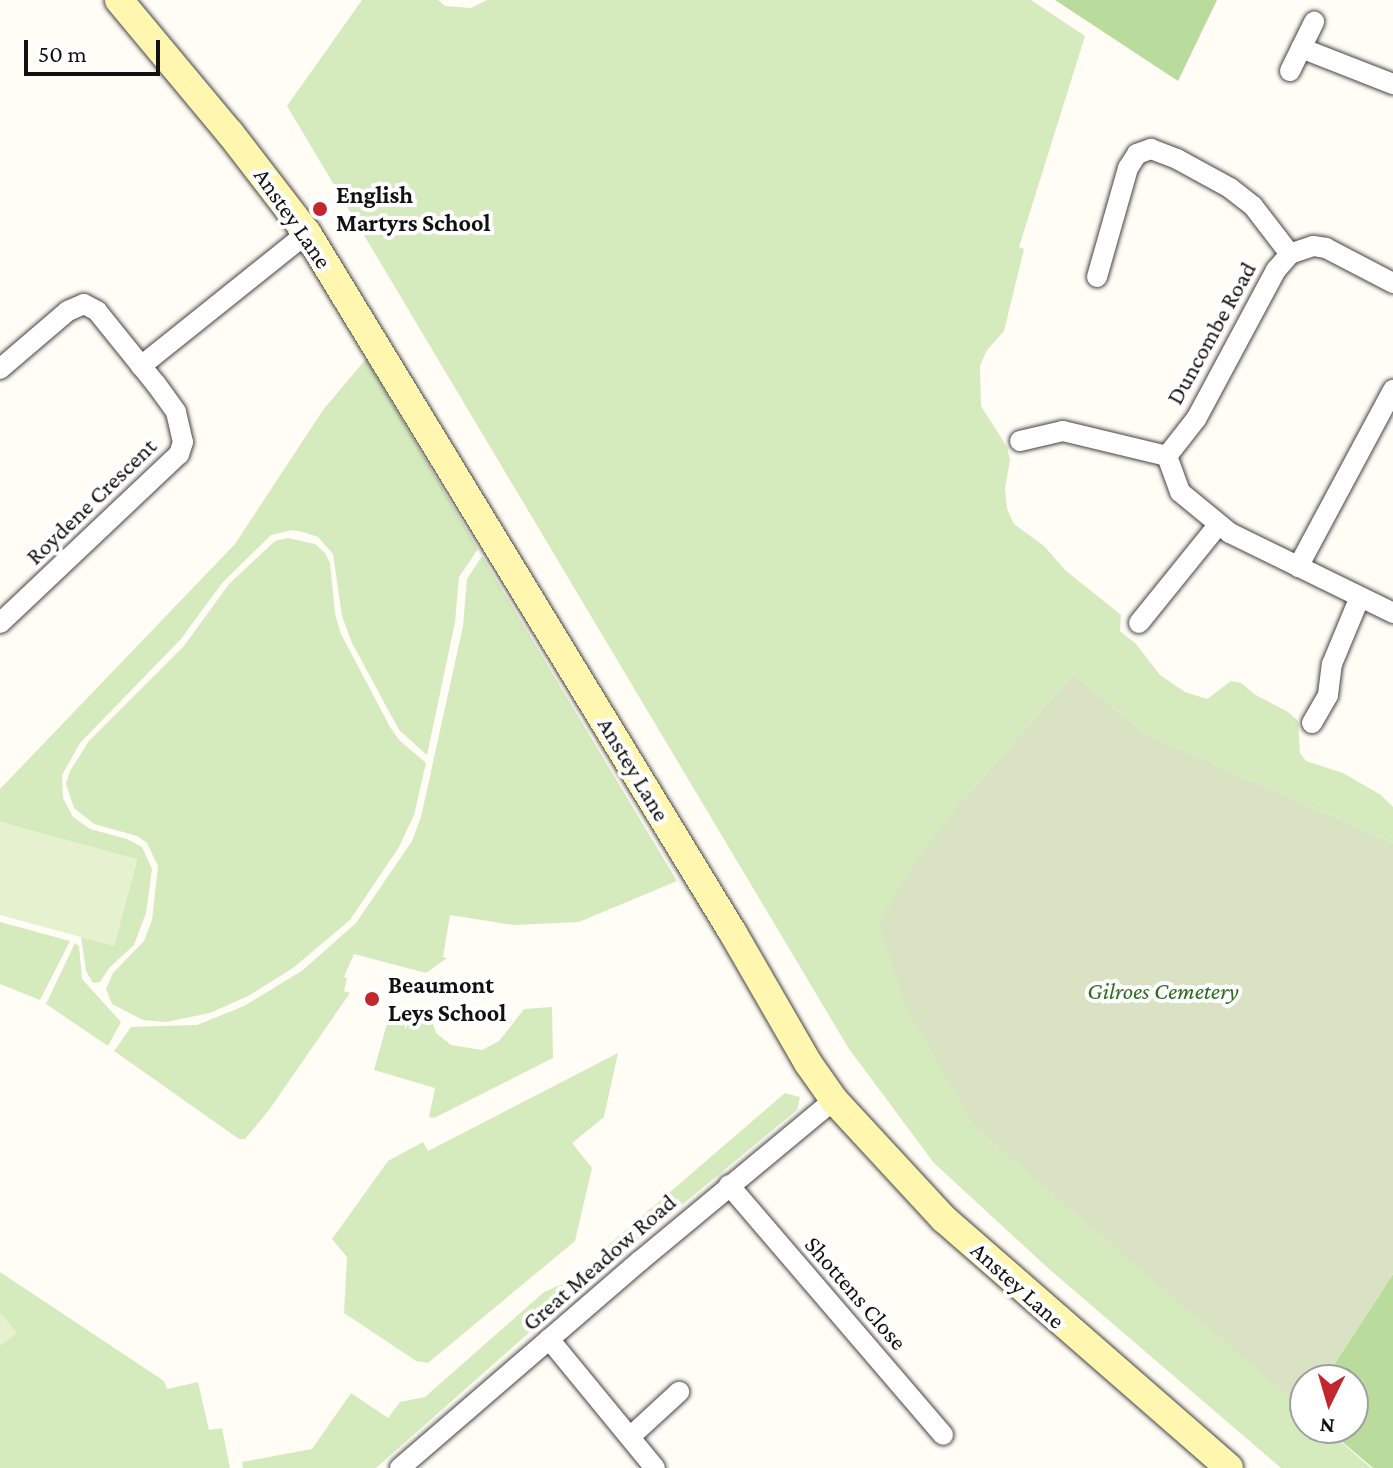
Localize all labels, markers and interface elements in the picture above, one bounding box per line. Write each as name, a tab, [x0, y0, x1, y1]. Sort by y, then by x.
scale bar	[28, 24, 164, 74]
text: 50 m	[38, 40, 87, 67]
street label: Anstey Lane	[248, 162, 338, 274]
place label: English Martyrs School	[336, 181, 491, 237]
marker: English Martyrs School	[311, 200, 329, 218]
street label: Duncombe Road	[1160, 257, 1262, 409]
street label: Roydene Crescent	[20, 432, 162, 570]
street label: Anstey Lane	[592, 712, 676, 826]
place label: Beaumont Leys School	[388, 971, 506, 1027]
park label: Gilroes Cemetery	[1087, 977, 1239, 1005]
marker: Beaumont Leys School	[363, 990, 381, 1008]
street label: Great Meadow Road	[516, 1187, 682, 1337]
street label: Shottens Close	[799, 1230, 913, 1356]
street label: Anstey Lane	[965, 1235, 1071, 1335]
north arrow	[1289, 1364, 1369, 1444]
text: N	[1318, 1413, 1336, 1440]

